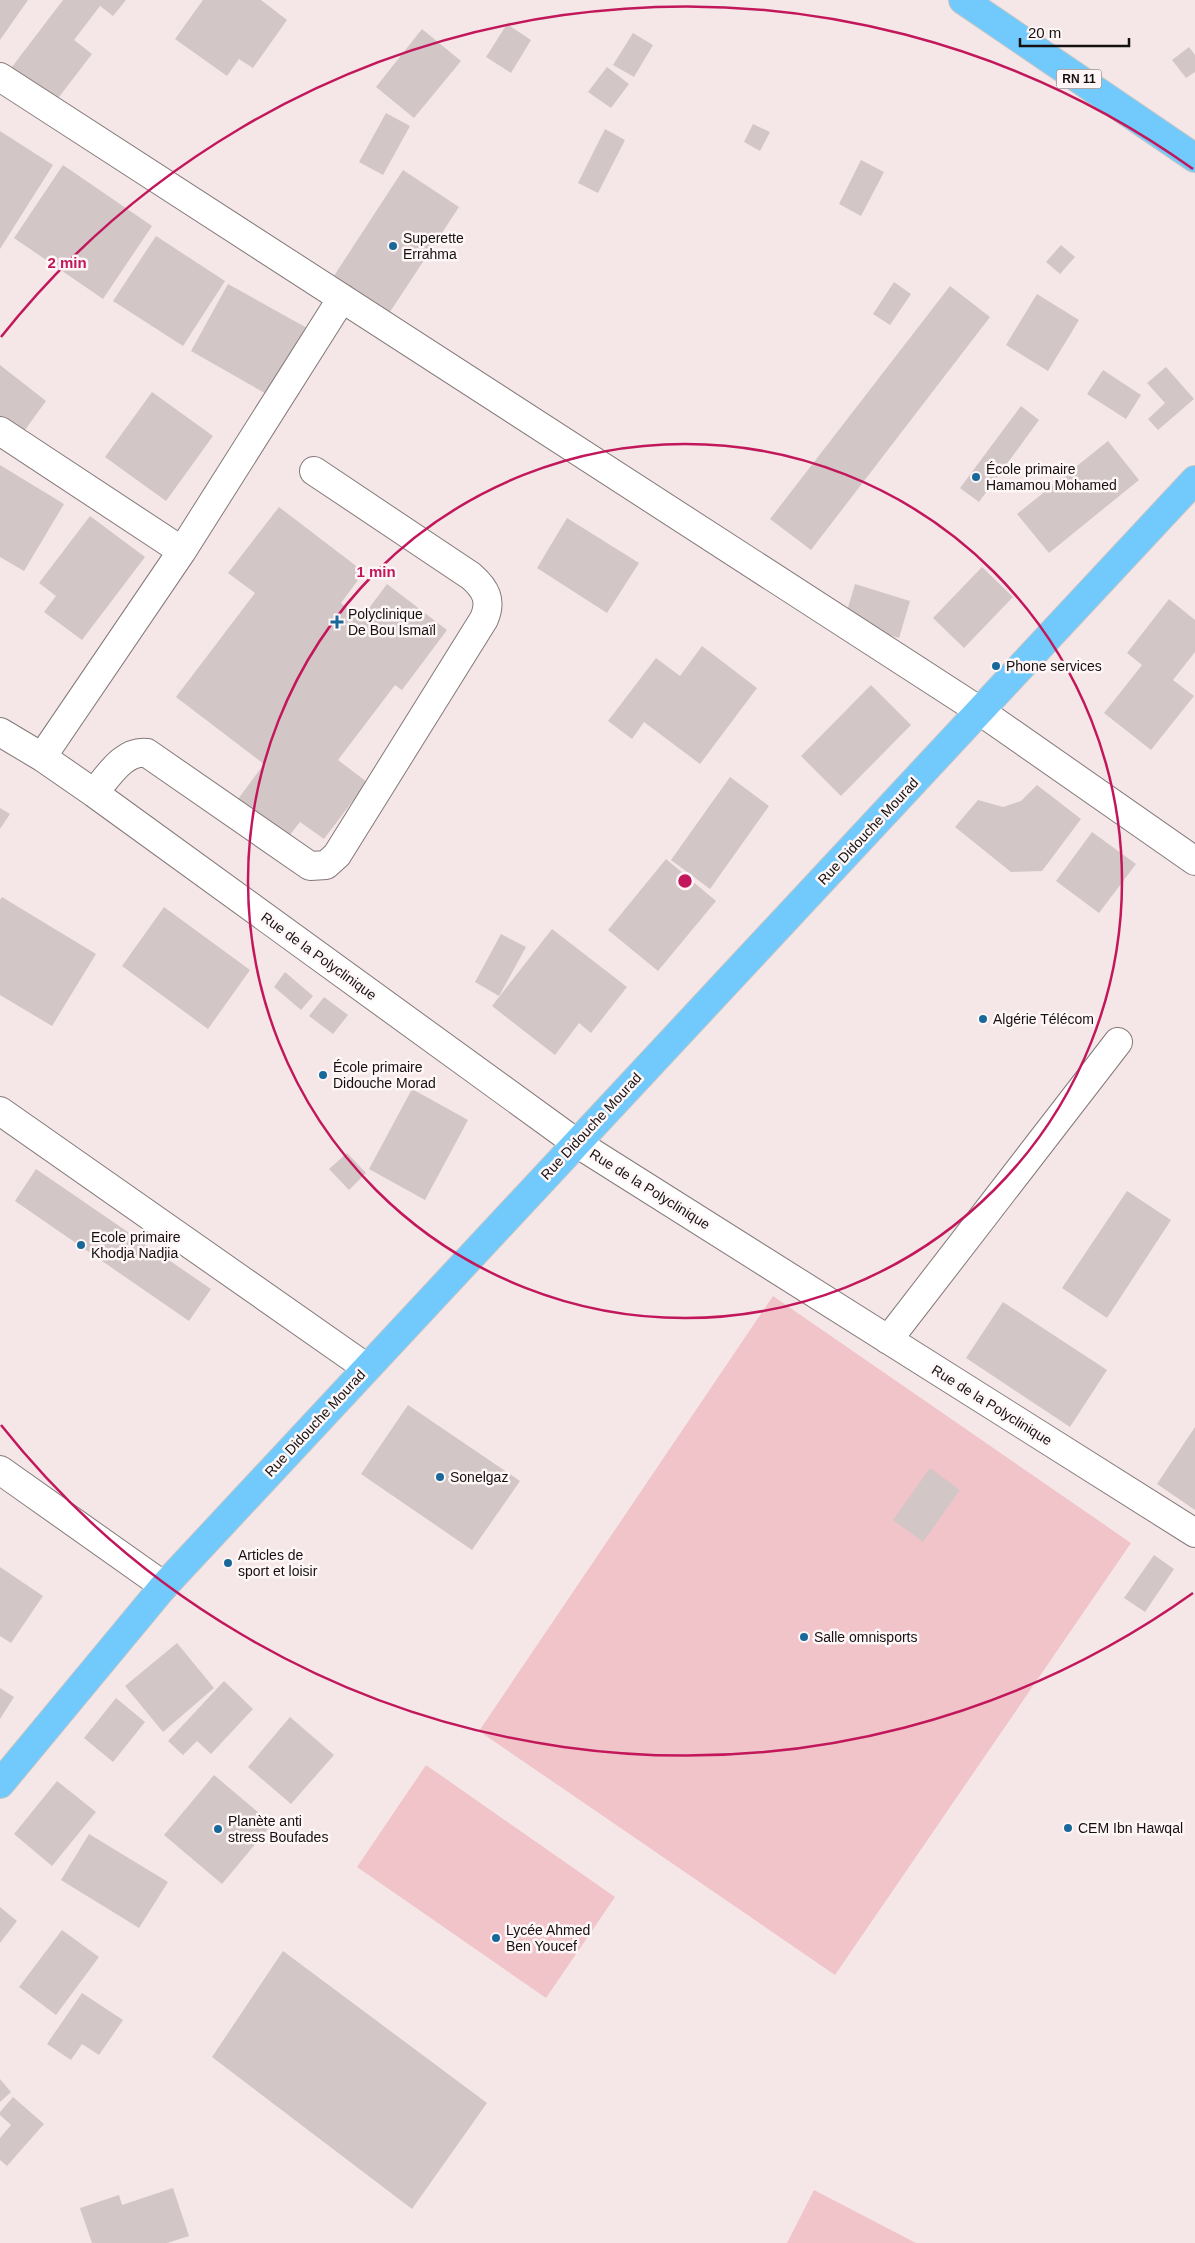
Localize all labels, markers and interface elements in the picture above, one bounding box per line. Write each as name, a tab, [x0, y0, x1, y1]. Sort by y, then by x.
scale bar	[1020, 15, 1129, 47]
text: 20 m	[1028, 24, 1061, 41]
road number: RN 11	[1056, 70, 1102, 88]
place label: Superette Errahma	[403, 230, 464, 262]
marker: Superette Errahma	[387, 240, 399, 252]
text: 2 min	[47, 254, 87, 271]
place label: École primaire Hamamou Mohamed	[986, 461, 1117, 493]
marker: École primaire Hamamou Mohamed	[970, 471, 982, 483]
text: 1 min	[356, 563, 396, 580]
place label: Polyclinique De Bou Ismaïl	[348, 606, 436, 638]
marker: Polyclinique De Bou Ismaïl	[330, 615, 344, 629]
place label: Phone services	[1006, 658, 1102, 674]
marker: Phone services	[990, 660, 1002, 672]
street label: Rue Didouche Mourad	[814, 774, 922, 888]
centre of rings	[676, 872, 694, 890]
street label: Rue de la Polyclinique	[258, 909, 380, 1003]
place label: Algérie Télécom	[993, 1011, 1094, 1027]
marker: Algérie Télécom	[977, 1013, 989, 1025]
place label: École primaire Didouche Morad	[333, 1059, 436, 1091]
marker: École primaire Didouche Morad	[317, 1069, 329, 1081]
street label: Rue Didouche Mourad	[537, 1069, 645, 1183]
street label: Rue de la Polyclinique	[587, 1146, 713, 1233]
place label: Ecole primaire Khodja Nadjia	[91, 1229, 181, 1261]
marker: Ecole primaire Khodja Nadjia	[75, 1239, 87, 1251]
street label: Rue de la Polyclinique	[929, 1362, 1055, 1449]
street label: Rue Didouche Mourad	[261, 1366, 369, 1480]
place label: Sonelgaz	[450, 1469, 508, 1485]
marker: Sonelgaz	[434, 1471, 446, 1483]
place label: Articles de sport et loisir	[238, 1547, 318, 1579]
marker: Articles de sport et loisir	[222, 1557, 234, 1569]
place label: Salle omnisports	[814, 1629, 918, 1645]
marker: Salle omnisports	[798, 1631, 810, 1643]
place label: Planète anti stress Boufades	[228, 1813, 328, 1845]
place label: CEM Ibn Hawqal	[1078, 1820, 1183, 1836]
marker: CEM Ibn Hawqal	[1062, 1822, 1074, 1834]
marker: Planète anti stress Boufades	[212, 1823, 224, 1835]
place label: Lycée Ahmed Ben Youcef	[506, 1922, 590, 1954]
marker: Lycée Ahmed Ben Youcef	[490, 1932, 502, 1944]

